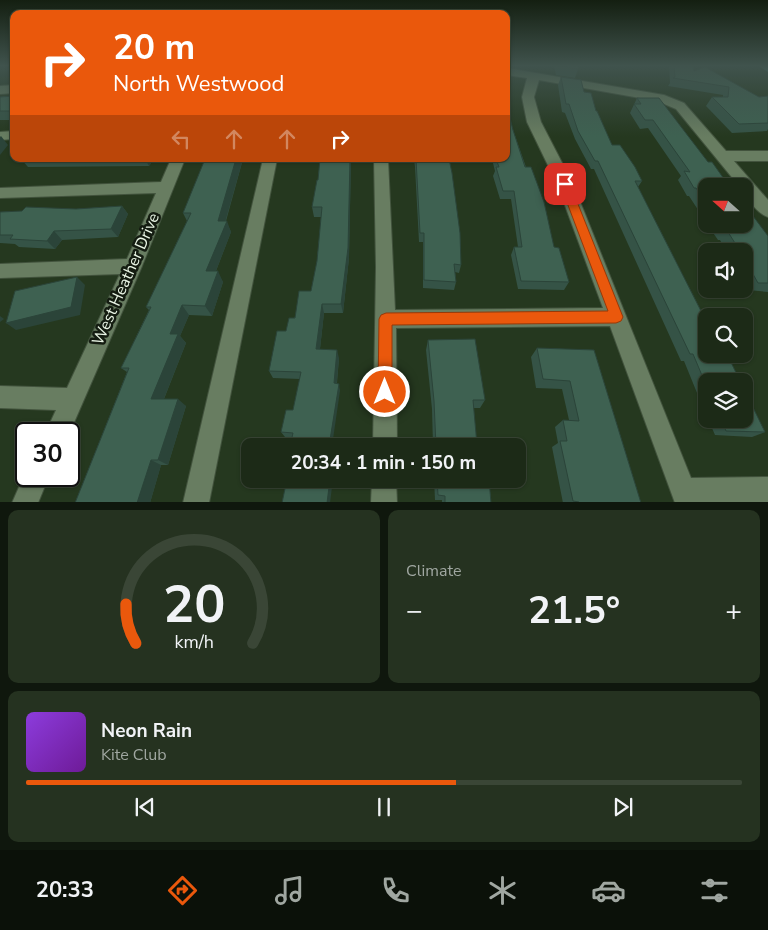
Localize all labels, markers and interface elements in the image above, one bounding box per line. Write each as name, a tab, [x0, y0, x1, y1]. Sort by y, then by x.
text: 20 m	[113, 24, 195, 71]
icon: right	[30, 30, 95, 95]
text: North Westwood	[113, 69, 284, 99]
icon: left	[167, 125, 195, 153]
icon: ahead	[220, 125, 248, 153]
icon: ahead	[273, 125, 301, 153]
icon: right	[326, 125, 354, 153]
pin	[544, 163, 586, 205]
icon: arrive	[551, 170, 579, 198]
north arrow	[698, 178, 752, 232]
map controls	[698, 178, 753, 428]
street label: West Heather Drive	[87, 209, 165, 349]
button: sound	[698, 243, 753, 298]
button: search	[698, 308, 753, 363]
position arrow	[358, 365, 410, 417]
button: layers	[698, 373, 753, 428]
speed limit sign: 30	[15, 422, 80, 487]
text: 20:34 · 1 min · 150 m	[291, 450, 476, 476]
text: Climate	[406, 560, 461, 582]
text: 20	[163, 569, 225, 640]
text: 21.5°	[528, 585, 620, 636]
text: −	[406, 592, 423, 630]
text: +	[725, 592, 742, 630]
text: km/h	[174, 630, 214, 654]
text: Neon Rain	[101, 718, 192, 744]
text: Kite Club	[101, 744, 167, 766]
icon: previous	[131, 793, 159, 821]
icon: pause	[370, 793, 398, 821]
icon: next	[609, 793, 637, 821]
icon: directions	[165, 873, 200, 908]
icon: music	[272, 873, 307, 908]
icon: phone	[378, 873, 413, 908]
icon: climate	[485, 873, 520, 908]
icon: car	[591, 873, 626, 908]
icon: filters	[697, 873, 732, 908]
text: 20:33	[36, 875, 94, 905]

